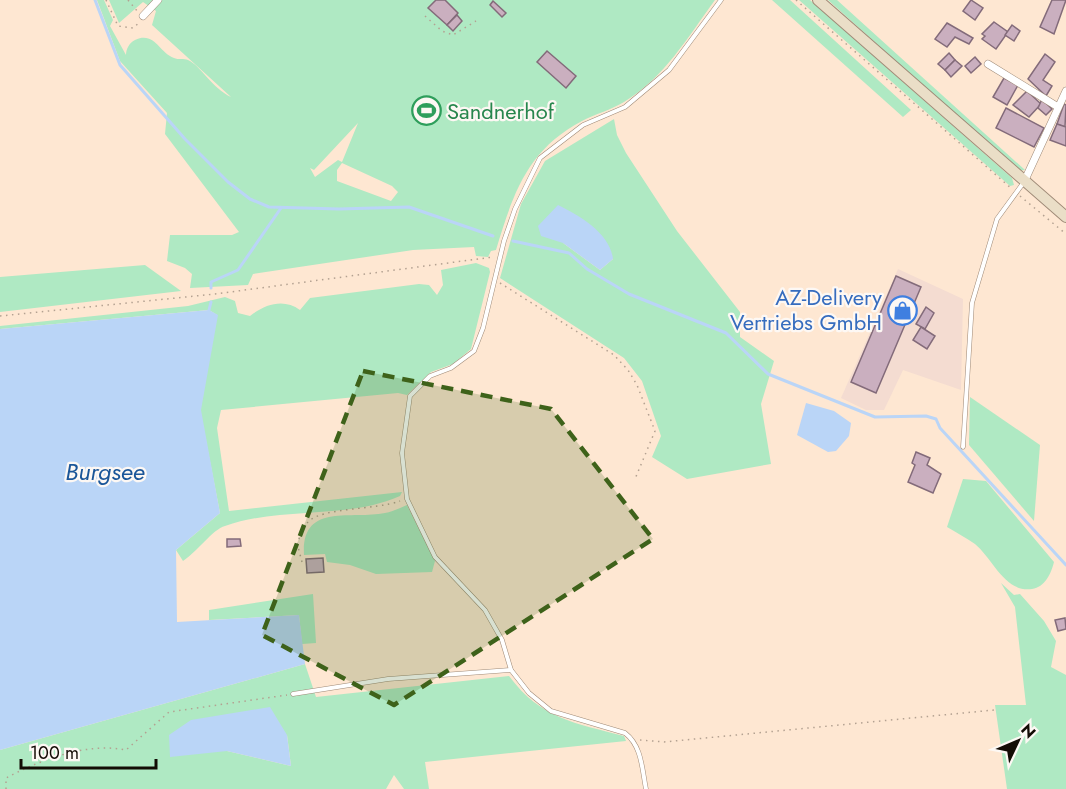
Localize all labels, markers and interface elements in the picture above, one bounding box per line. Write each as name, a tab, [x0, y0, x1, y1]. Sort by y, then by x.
sports icon: Sandnerhof	[410, 95, 442, 127]
place label: Sandnerhof	[447, 95, 555, 127]
place label: AZ-Delivery Vertriebs GmbH	[730, 281, 882, 338]
shop icon: AZ-Delivery Vertriebs GmbH	[887, 294, 919, 326]
water label: Burgsee	[65, 454, 145, 489]
north arrow	[988, 711, 1048, 771]
text: N	[1016, 718, 1041, 743]
scale bar	[21, 732, 156, 770]
text: 100 m	[30, 740, 79, 766]

